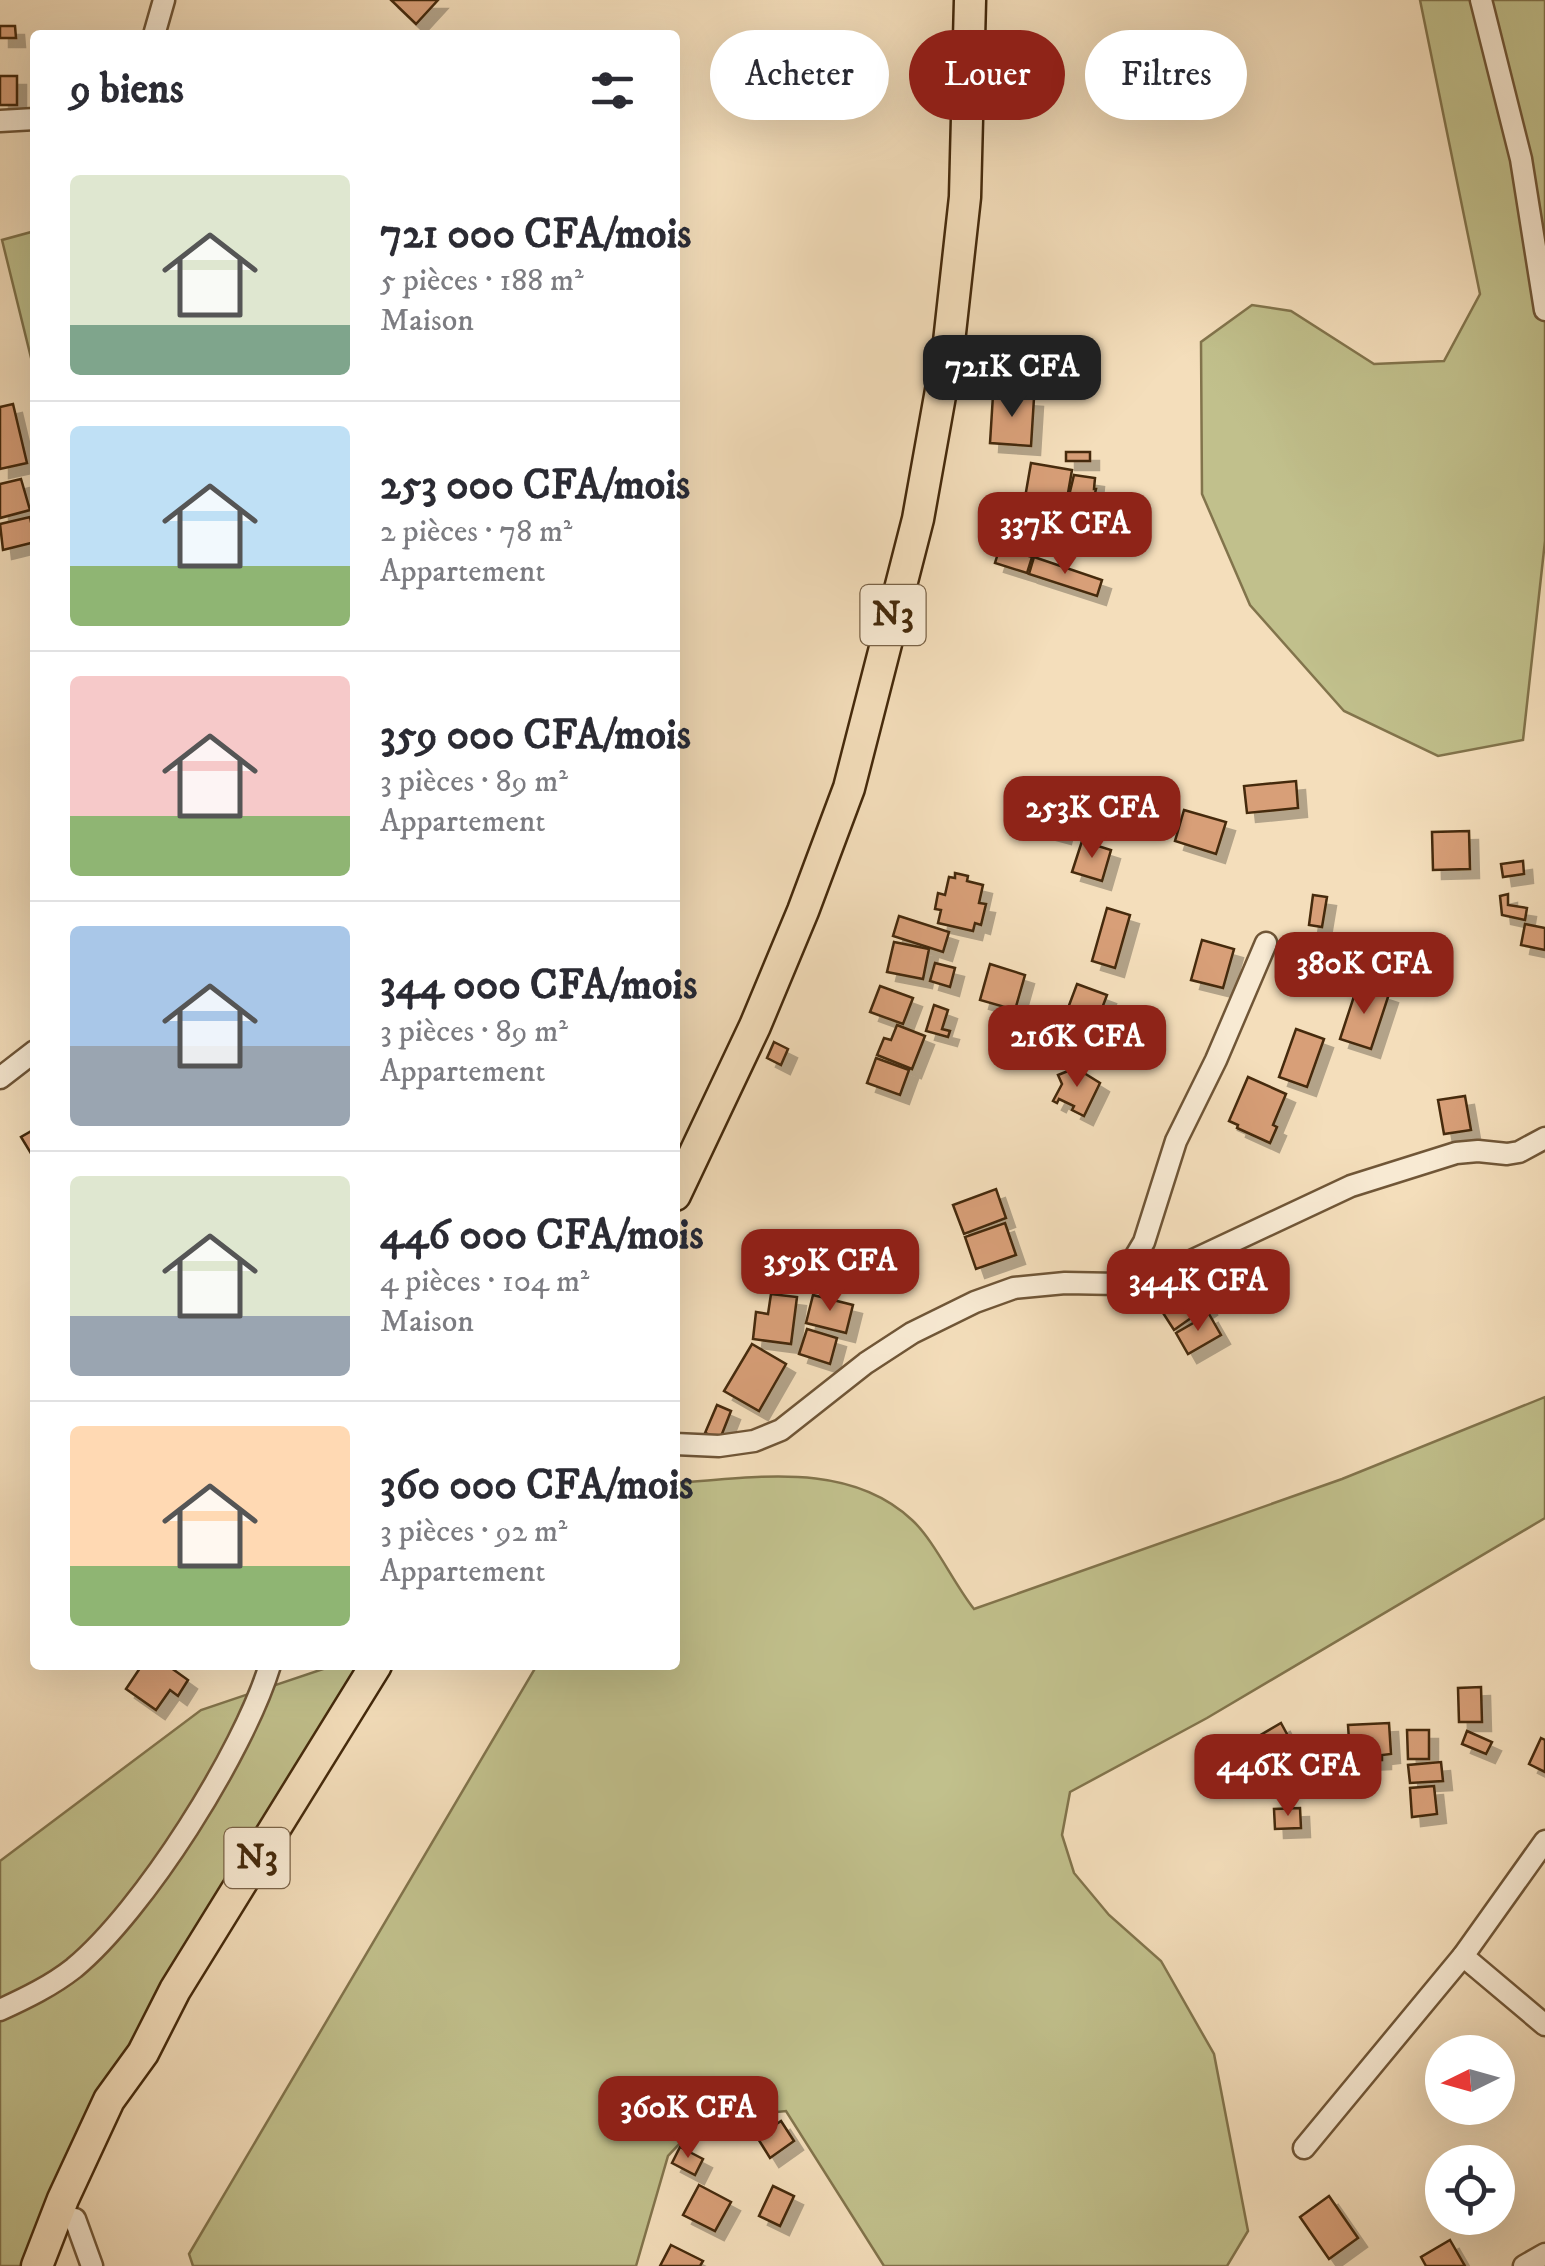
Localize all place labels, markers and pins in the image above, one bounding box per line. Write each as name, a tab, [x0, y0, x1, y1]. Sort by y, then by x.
pin: 721K CFA	[909, 335, 1115, 420]
pin: 337K CFA	[962, 492, 1168, 577]
pin: 253K CFA	[989, 776, 1195, 861]
pin: 380K CFA	[1261, 932, 1467, 1017]
pin: 216K CFA	[974, 1005, 1180, 1090]
pin: 359K CFA	[727, 1229, 933, 1314]
pin: 344K CFA	[1095, 1249, 1301, 1334]
pin: 446K CFA	[1185, 1734, 1391, 1819]
pin: 360K CFA	[585, 2076, 791, 2161]

